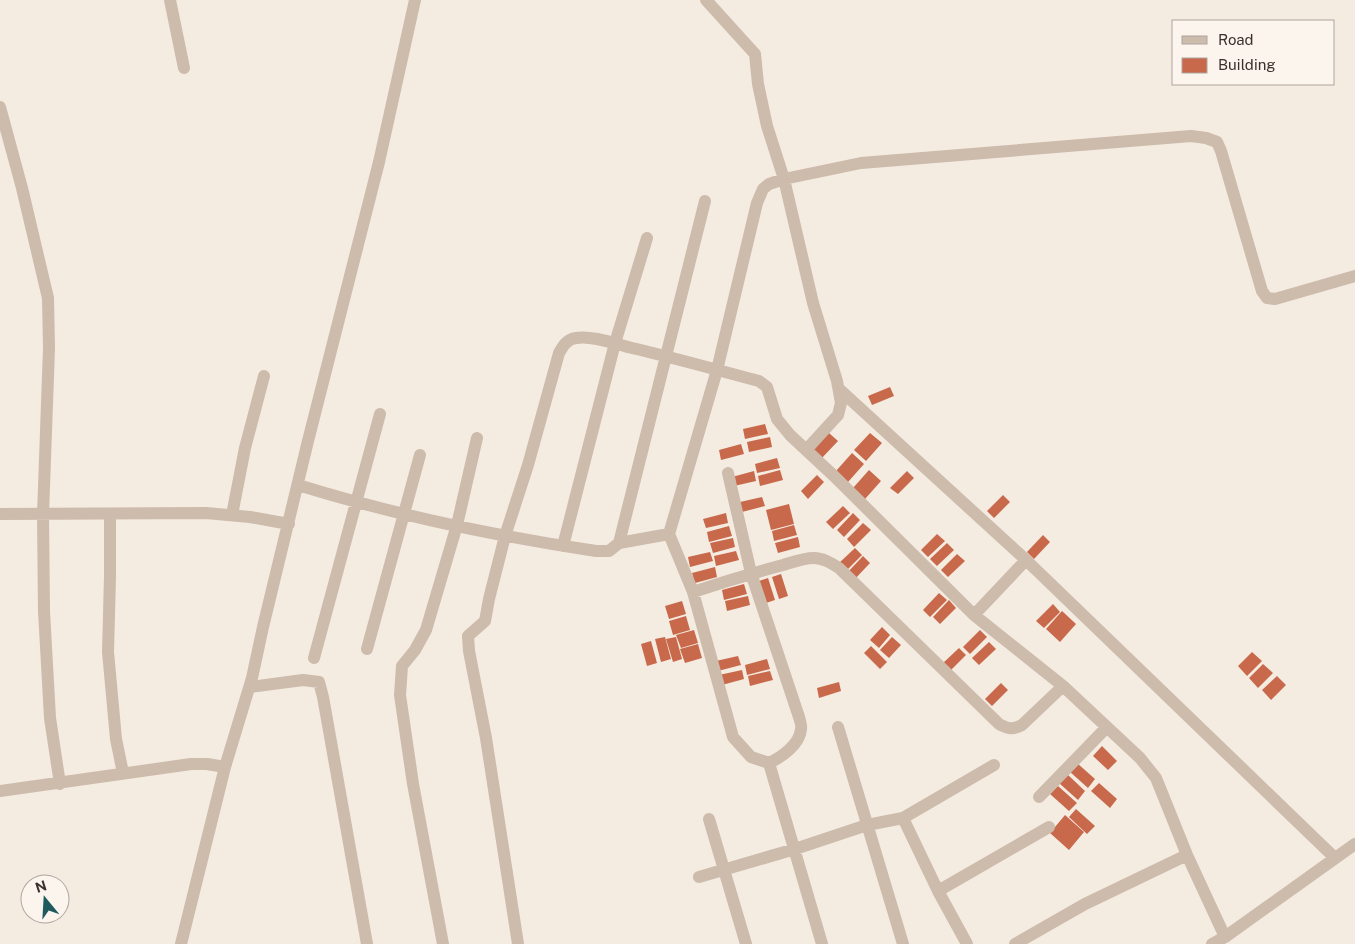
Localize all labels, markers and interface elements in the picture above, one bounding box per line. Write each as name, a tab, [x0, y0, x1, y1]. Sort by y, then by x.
legend	[1172, 20, 1335, 85]
text: Road	[1218, 31, 1254, 48]
text: Building	[1218, 56, 1276, 73]
north arrow	[20, 874, 70, 924]
text: N	[33, 877, 49, 896]

